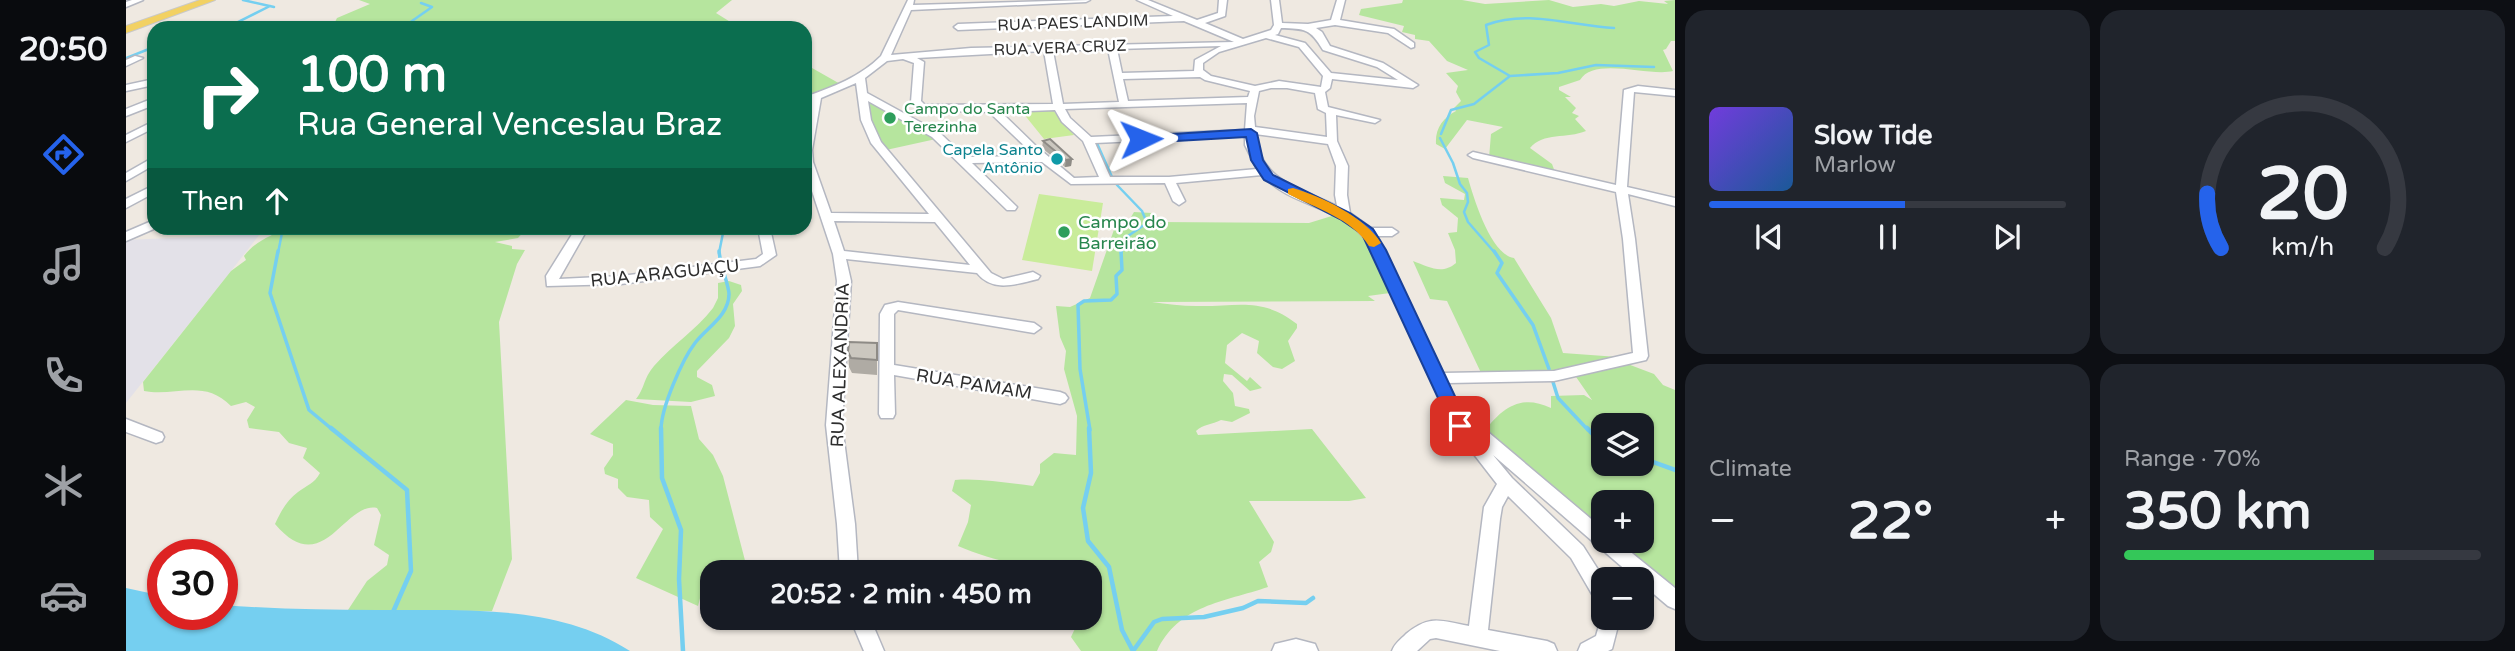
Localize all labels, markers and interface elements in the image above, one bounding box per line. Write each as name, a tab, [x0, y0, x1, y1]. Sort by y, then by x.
street label: RUA PAES LANDIM	[997, 10, 1149, 36]
text: 20:50	[19, 31, 107, 69]
street label: RUA VERA CRUZ	[993, 36, 1127, 60]
text: 100 m	[297, 46, 447, 105]
icon: right	[182, 49, 273, 140]
place label: Campo do Santa Terezinha	[904, 99, 1030, 137]
position arrow	[1104, 102, 1178, 176]
text: Rua General Venceslau Braz	[297, 106, 722, 144]
marker: Campo do Santa Terezinha	[882, 110, 898, 126]
text: Slow Tide	[1814, 120, 1932, 151]
icon: directions	[39, 130, 88, 179]
place label: Capela Santo Antônio	[942, 140, 1043, 178]
marker: Capela Santo Antônio	[1049, 151, 1065, 167]
text: Marlow	[1814, 151, 1896, 179]
text: 20	[2257, 151, 2348, 239]
icon: ahead	[258, 182, 296, 220]
text: Then	[182, 186, 244, 217]
place label: Campo do Barreirão	[1078, 211, 1166, 254]
icon: previous	[1750, 218, 1788, 256]
icon: pause	[1869, 218, 1907, 256]
icon: next	[1988, 218, 2026, 256]
marker: Campo do Barreirão	[1056, 224, 1072, 240]
text: km/h	[2271, 232, 2334, 262]
icon: music	[39, 240, 88, 289]
street label: RUA ARAGUAÇU	[589, 254, 741, 292]
street label: RUA ALEXANDRIA	[826, 282, 854, 448]
icon: phone	[39, 351, 88, 400]
street label: RUA PAMAM	[914, 364, 1034, 404]
pin	[1430, 396, 1490, 456]
icon: arrive	[1441, 407, 1479, 445]
map controls	[1591, 413, 1654, 630]
button: layers	[1591, 413, 1654, 476]
text: Range · 70%	[2124, 445, 2260, 473]
text: Climate	[1709, 455, 1792, 483]
icon: climate	[39, 461, 88, 510]
text: 350 km	[2124, 480, 2312, 543]
button: +	[1591, 490, 1654, 553]
text: 22°	[1848, 490, 1933, 553]
text: −	[1709, 498, 1736, 544]
text: +	[2045, 498, 2066, 544]
speed limit sign: 30	[147, 539, 238, 630]
button: −	[1591, 567, 1654, 630]
icon: car	[39, 571, 88, 620]
text: 20:52 · 2 min · 450 m	[770, 579, 1032, 610]

